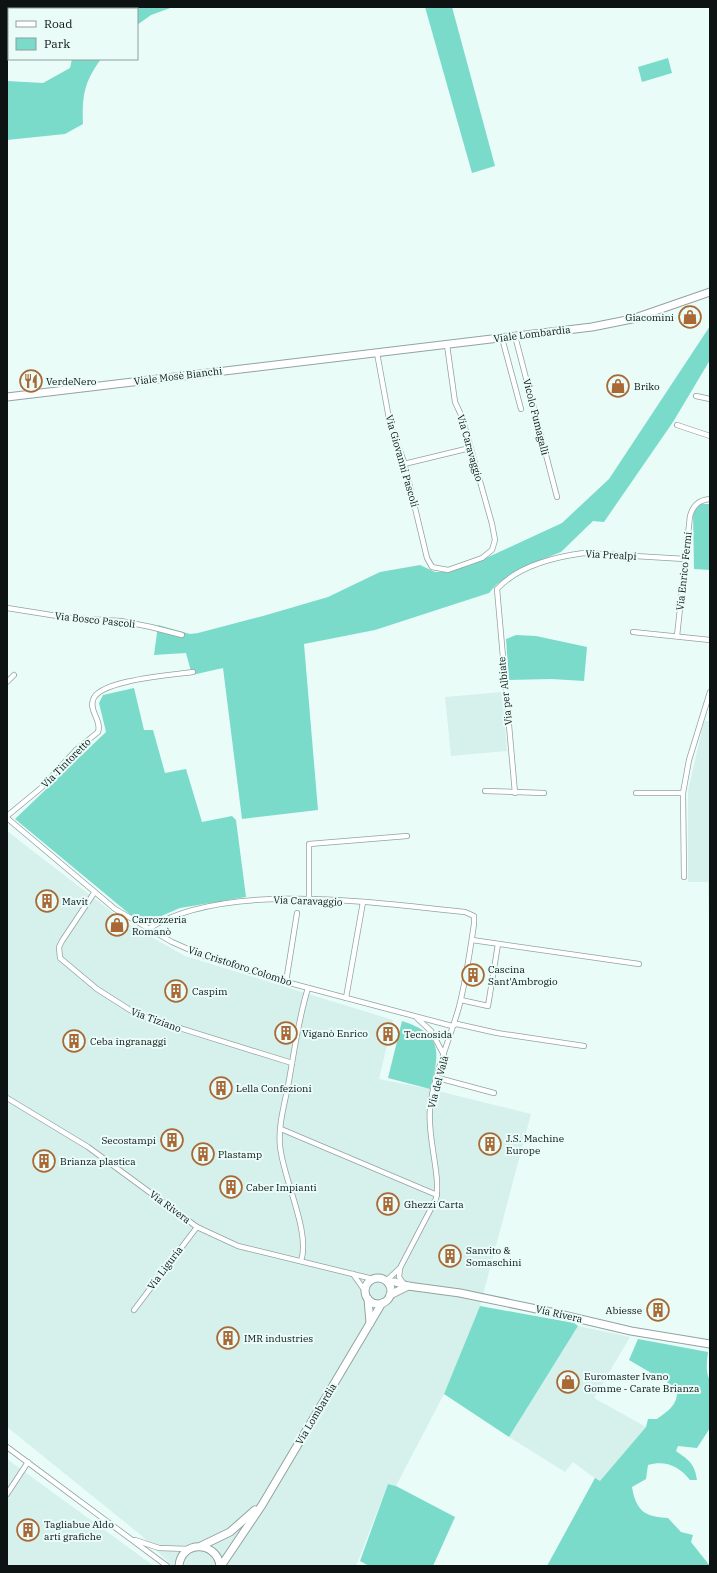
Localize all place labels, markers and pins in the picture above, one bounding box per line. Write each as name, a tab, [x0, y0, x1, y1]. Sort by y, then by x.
shop icon: Giacomini	[677, 304, 703, 330]
place label: Giacomini	[625, 311, 674, 324]
restaurant icon: VerdeNero	[18, 368, 44, 394]
shop icon: Briko	[605, 373, 631, 399]
place label: VerdeNero	[46, 375, 97, 388]
place label: Briko	[634, 380, 660, 393]
building icon: Mavit	[34, 888, 60, 914]
place label: Mavit	[62, 895, 89, 908]
shop icon: Carrozzeria Romanò	[104, 912, 130, 938]
place label: Carrozzeria Romanò	[132, 913, 187, 938]
building icon: Cascina Sant'Ambrogio	[460, 962, 486, 988]
place label: Cascina Sant'Ambrogio	[488, 963, 558, 988]
building icon: Caspim	[163, 978, 189, 1004]
place label: Caspim	[192, 985, 228, 998]
building icon: Viganò Enrico	[273, 1020, 299, 1046]
building icon: Tecnosida	[375, 1021, 401, 1047]
place label: Viganò Enrico	[302, 1027, 368, 1040]
building icon: Ceba ingranaggi	[61, 1028, 87, 1054]
place label: Tecnosida	[404, 1028, 453, 1041]
place label: Ceba ingranaggi	[90, 1035, 166, 1048]
building icon: Lella Confezioni	[208, 1075, 234, 1101]
place label: Lella Confezioni	[236, 1082, 312, 1095]
building icon: Secostampi	[159, 1127, 185, 1153]
building icon: J.S. Machine Europe	[477, 1131, 503, 1157]
place label: J.S. Machine Europe	[506, 1132, 564, 1157]
place label: Secostampi	[101, 1134, 156, 1147]
building icon: Plastamp	[190, 1141, 216, 1167]
building icon: Brianza plastica	[31, 1148, 57, 1174]
place label: Plastamp	[218, 1148, 262, 1161]
place label: Brianza plastica	[60, 1155, 136, 1168]
building icon: Caber Impianti	[218, 1174, 244, 1200]
place label: Caber Impianti	[246, 1181, 317, 1194]
building icon: Ghezzi Carta	[375, 1191, 401, 1217]
place label: Ghezzi Carta	[404, 1198, 464, 1211]
building icon: Sanvito & Somaschini	[437, 1243, 463, 1269]
place label: Sanvito & Somaschini	[466, 1244, 521, 1269]
building icon: Abiesse	[645, 1297, 671, 1323]
place label: Abiesse	[606, 1304, 642, 1317]
building icon: IMR industries	[215, 1325, 241, 1351]
place label: IMR industries	[244, 1332, 313, 1345]
shop icon: Euromaster Ivano Gomme - Carate Brianza	[555, 1369, 581, 1395]
place label: Euromaster Ivano Gomme - Carate Brianza	[584, 1370, 700, 1395]
building icon: Tagliabue Aldo arti grafiche	[15, 1517, 41, 1543]
place label: Tagliabue Aldo arti grafiche	[44, 1518, 114, 1543]

